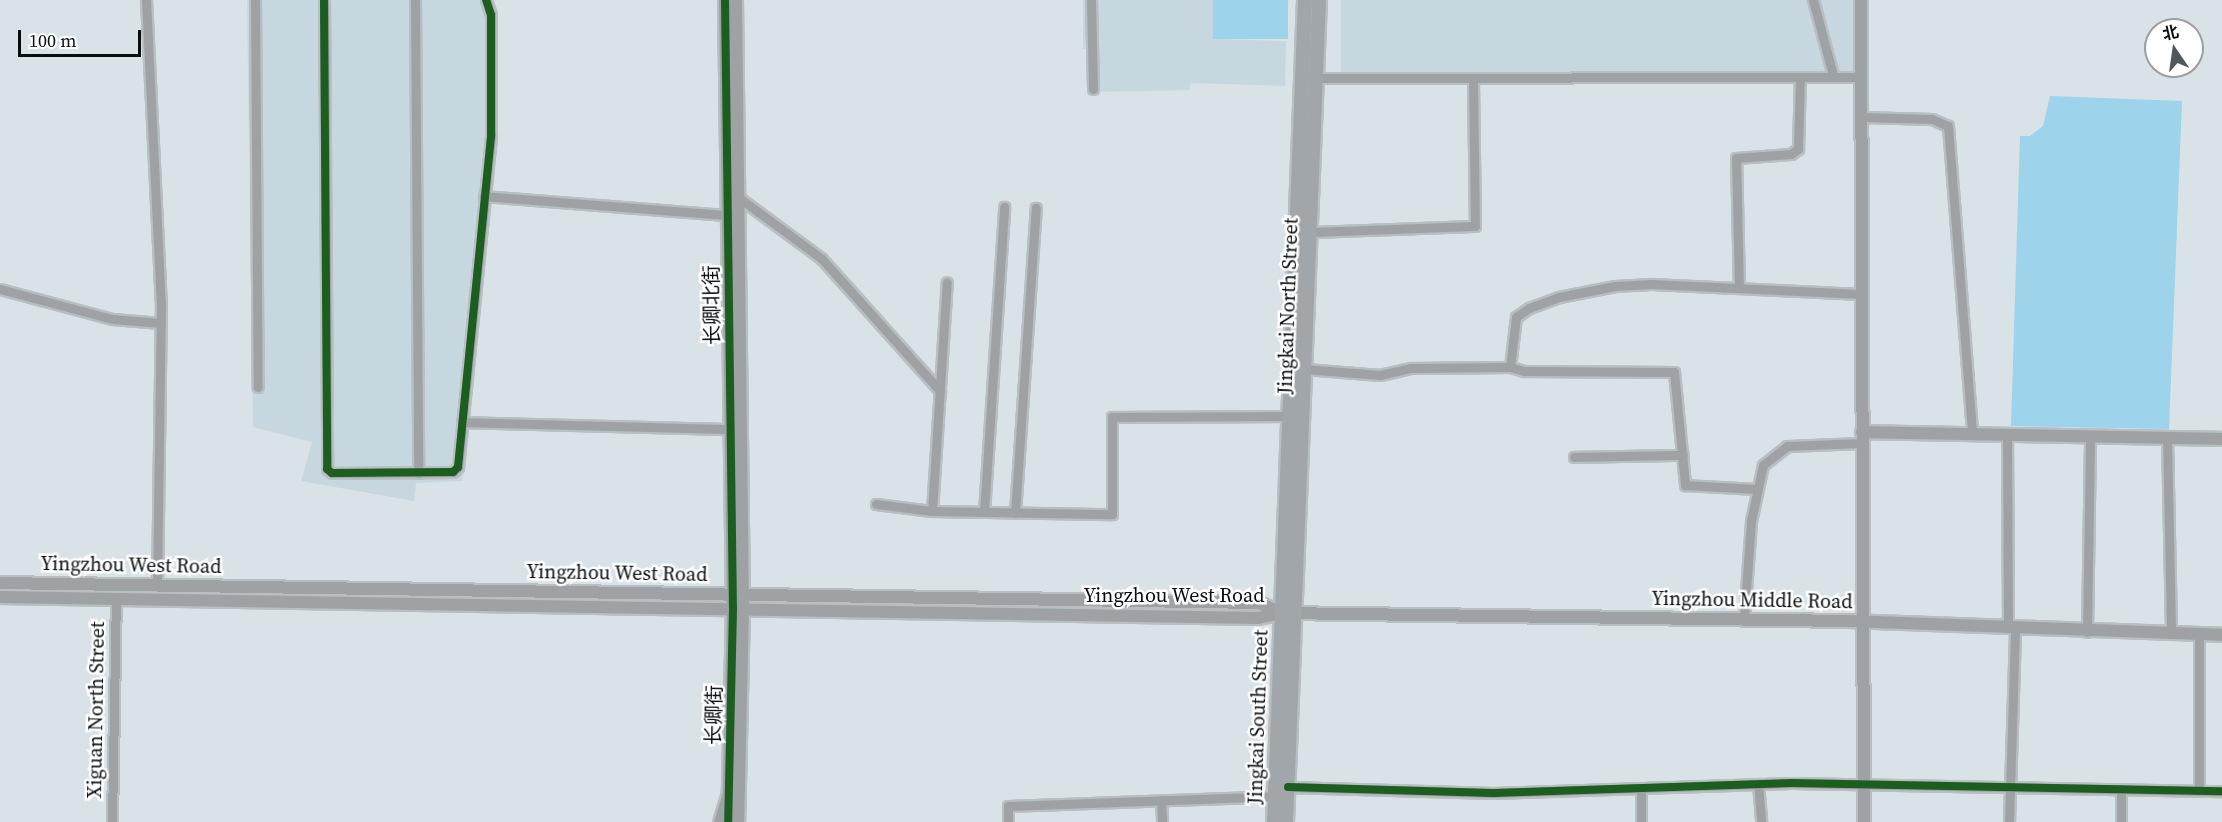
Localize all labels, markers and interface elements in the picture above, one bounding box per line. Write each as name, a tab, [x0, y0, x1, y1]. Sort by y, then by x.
scale bar	[21, 18, 144, 56]
north arrow	[2144, 18, 2204, 78]
text: 北	[2160, 20, 2181, 45]
text: 100 m	[29, 28, 76, 53]
street label: Jingkai North Street	[1273, 217, 1303, 395]
street label: 长卿北街	[699, 265, 725, 345]
street label: Yingzhou West Road	[40, 551, 222, 579]
street label: Yingzhou West Road	[526, 559, 708, 587]
street label: Yingzhou West Road	[1083, 583, 1265, 607]
street label: Yingzhou Middle Road	[1651, 586, 1853, 614]
street label: Xiguan North Street	[82, 621, 110, 799]
street label: Jingkai South Street	[1243, 629, 1273, 805]
street label: 长卿街	[701, 685, 727, 745]

